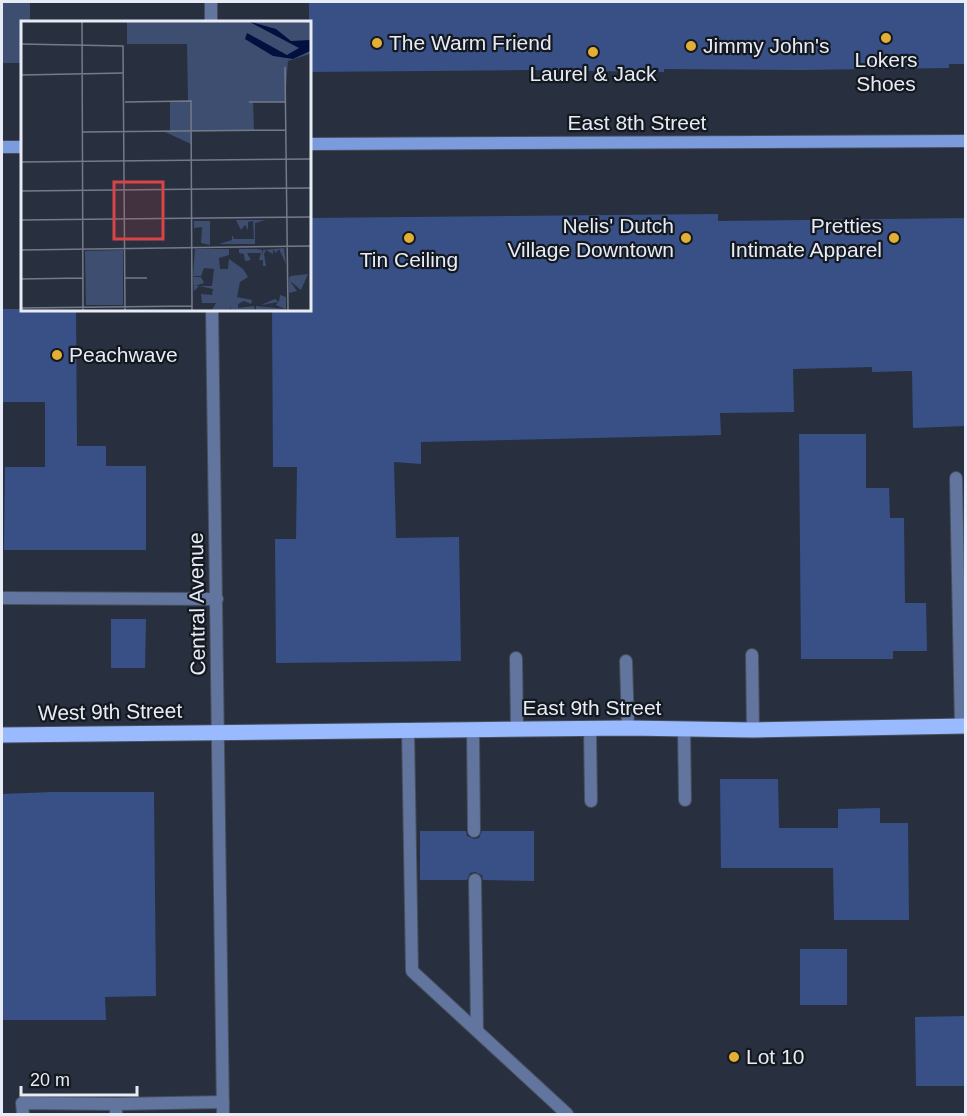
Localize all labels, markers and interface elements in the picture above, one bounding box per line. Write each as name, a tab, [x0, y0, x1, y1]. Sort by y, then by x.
inset map	[21, 21, 310, 310]
place label: The Warm Friend	[389, 31, 552, 54]
marker: Lokers Shoes	[879, 31, 893, 45]
place label: Jimmy John's	[703, 34, 830, 57]
marker: The Warm Friend	[370, 36, 384, 50]
marker: Jimmy John's	[684, 39, 698, 53]
marker: Laurel & Jack	[586, 45, 600, 59]
place label: Lokers Shoes	[854, 48, 918, 95]
place label: Laurel & Jack	[529, 62, 657, 85]
street label: East 8th Street	[568, 111, 707, 134]
place label: Nelis' Dutch Village Downtown	[507, 214, 674, 261]
place label: Pretties Intimate Apparel	[730, 214, 882, 261]
marker: Tin Ceiling	[402, 231, 416, 245]
marker: Nelis' Dutch Village Downtown	[679, 231, 693, 245]
marker: Pretties Intimate Apparel	[887, 231, 901, 245]
place label: Tin Ceiling	[360, 248, 458, 271]
place label: Peachwave	[69, 343, 178, 366]
marker: Peachwave	[50, 348, 64, 362]
street label: Central Avenue	[184, 532, 209, 676]
street label: East 9th Street	[523, 696, 662, 719]
street label: West 9th Street	[38, 699, 183, 724]
place label: Lot 10	[746, 1045, 804, 1068]
marker: Lot 10	[727, 1050, 741, 1064]
scale bar	[21, 1059, 136, 1097]
text: 20 m	[30, 1070, 70, 1090]

